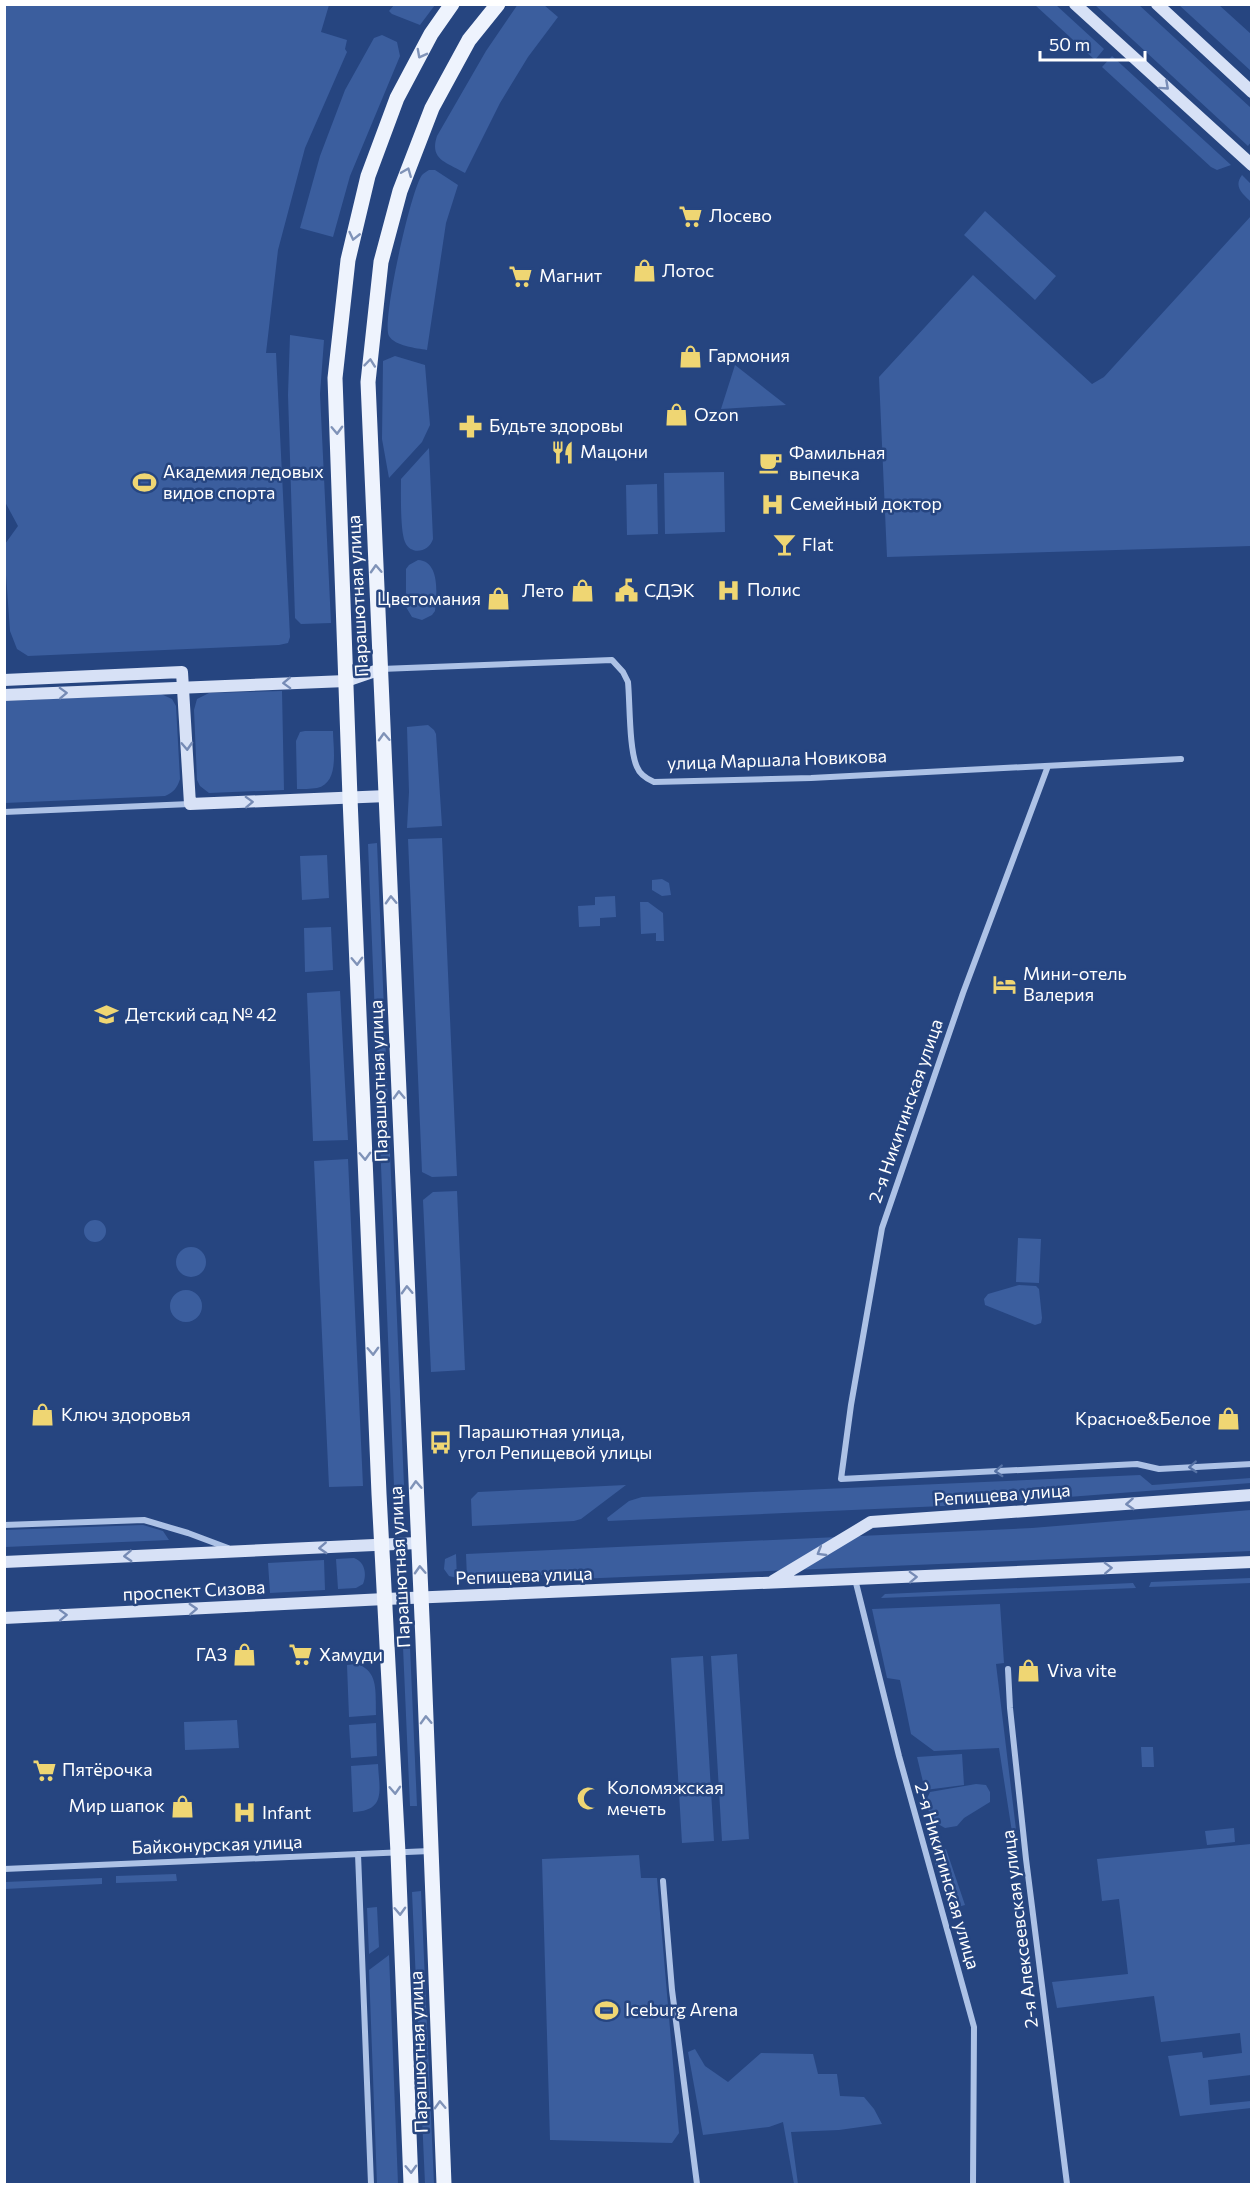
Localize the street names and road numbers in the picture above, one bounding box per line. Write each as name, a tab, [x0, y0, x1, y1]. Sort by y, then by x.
street label: Парашютная улица	[342, 514, 372, 678]
street label: улица Маршала Новикова	[667, 744, 887, 774]
street label: Парашютная улица	[364, 1000, 392, 1163]
street label: 2-я Никитинская улица	[863, 1016, 947, 1206]
street label: Репищева улица	[933, 1478, 1071, 1510]
street label: Парашютная улица	[384, 1485, 414, 1649]
street label: Репищева улица	[455, 1562, 593, 1588]
street label: проспект Сизова	[122, 1575, 266, 1605]
street label: 2-я Никитинская улица	[911, 1780, 985, 1972]
street label: 2-я Алексеевская улица	[996, 1829, 1042, 2029]
street label: Байконурская улица	[131, 1830, 303, 1858]
street label: Парашютная улица	[404, 1971, 432, 2134]

